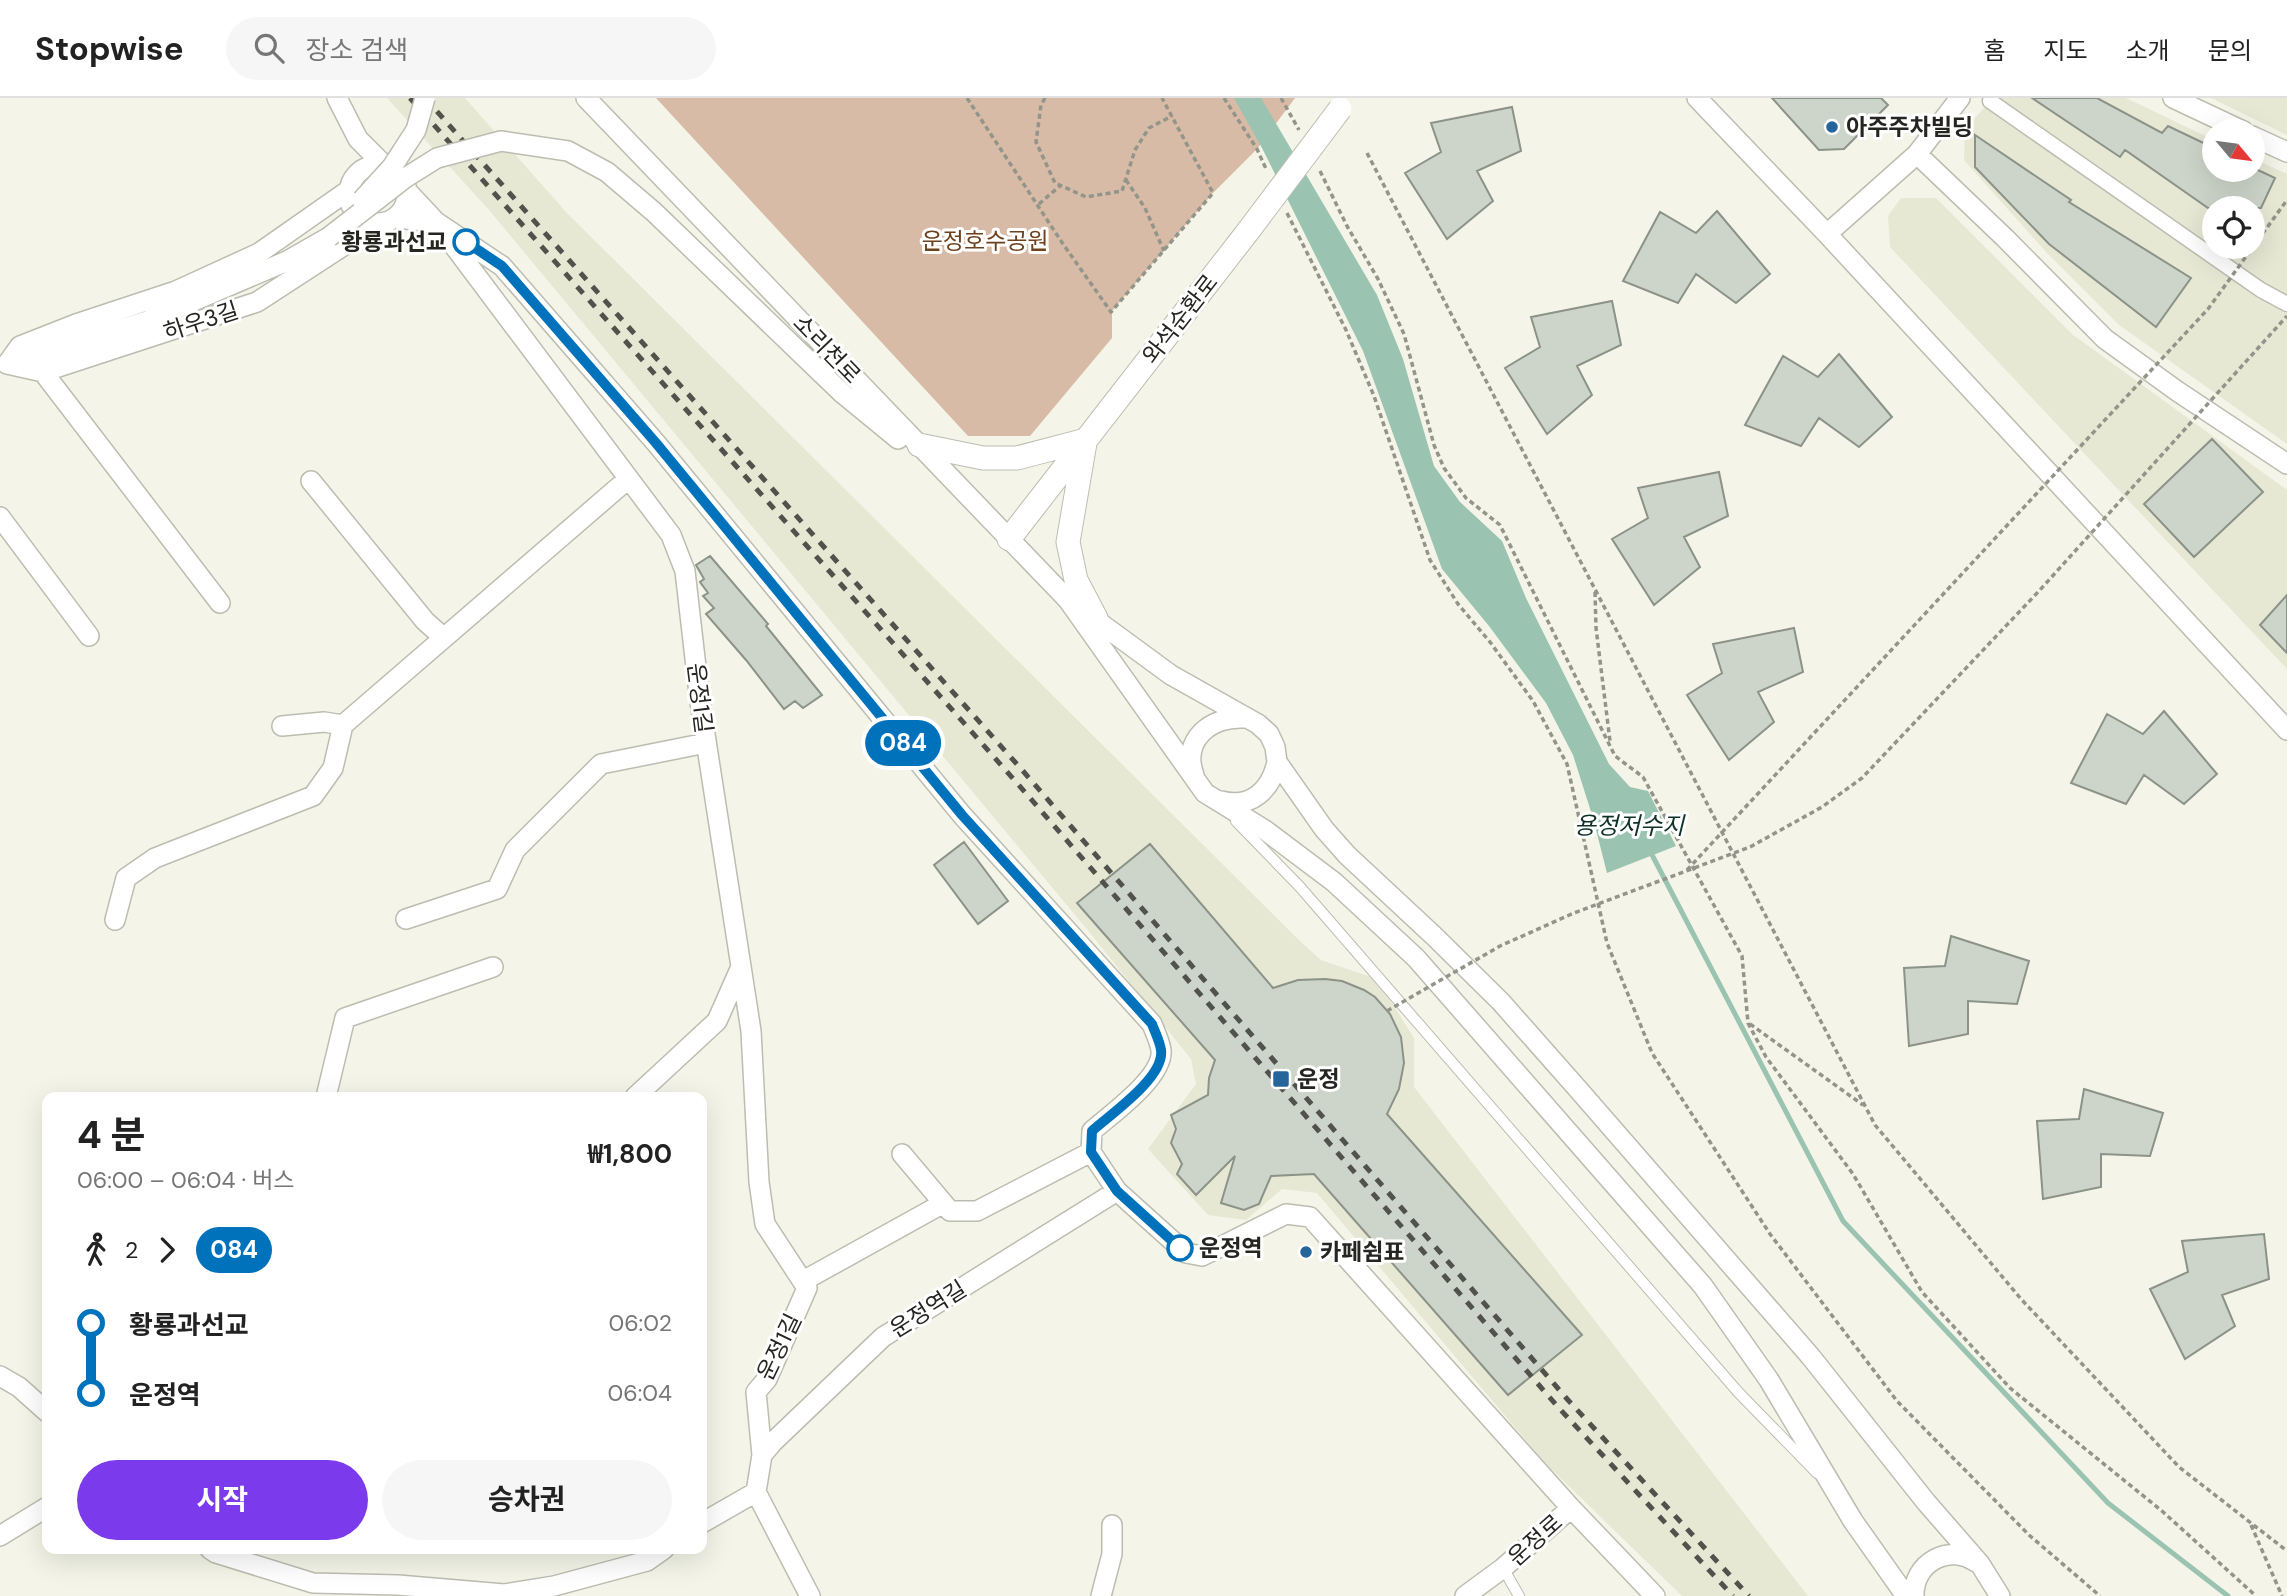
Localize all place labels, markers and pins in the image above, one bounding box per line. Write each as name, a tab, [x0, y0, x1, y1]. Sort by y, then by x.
place label: 아주주차빌딩	[1846, 112, 1973, 142]
marker: 아주주차빌딩	[1824, 119, 1840, 135]
place label: 황룡과선교	[341, 227, 447, 257]
marker: 황룡과선교	[453, 229, 479, 255]
place label: 운정	[1297, 1064, 1339, 1094]
marker: 운정	[1271, 1069, 1291, 1089]
place label: 운정역	[1199, 1233, 1262, 1263]
marker: 운정역	[1167, 1235, 1193, 1261]
place label: 카페쉼표	[1320, 1237, 1405, 1267]
marker: 카페쉼표	[1298, 1244, 1314, 1260]

